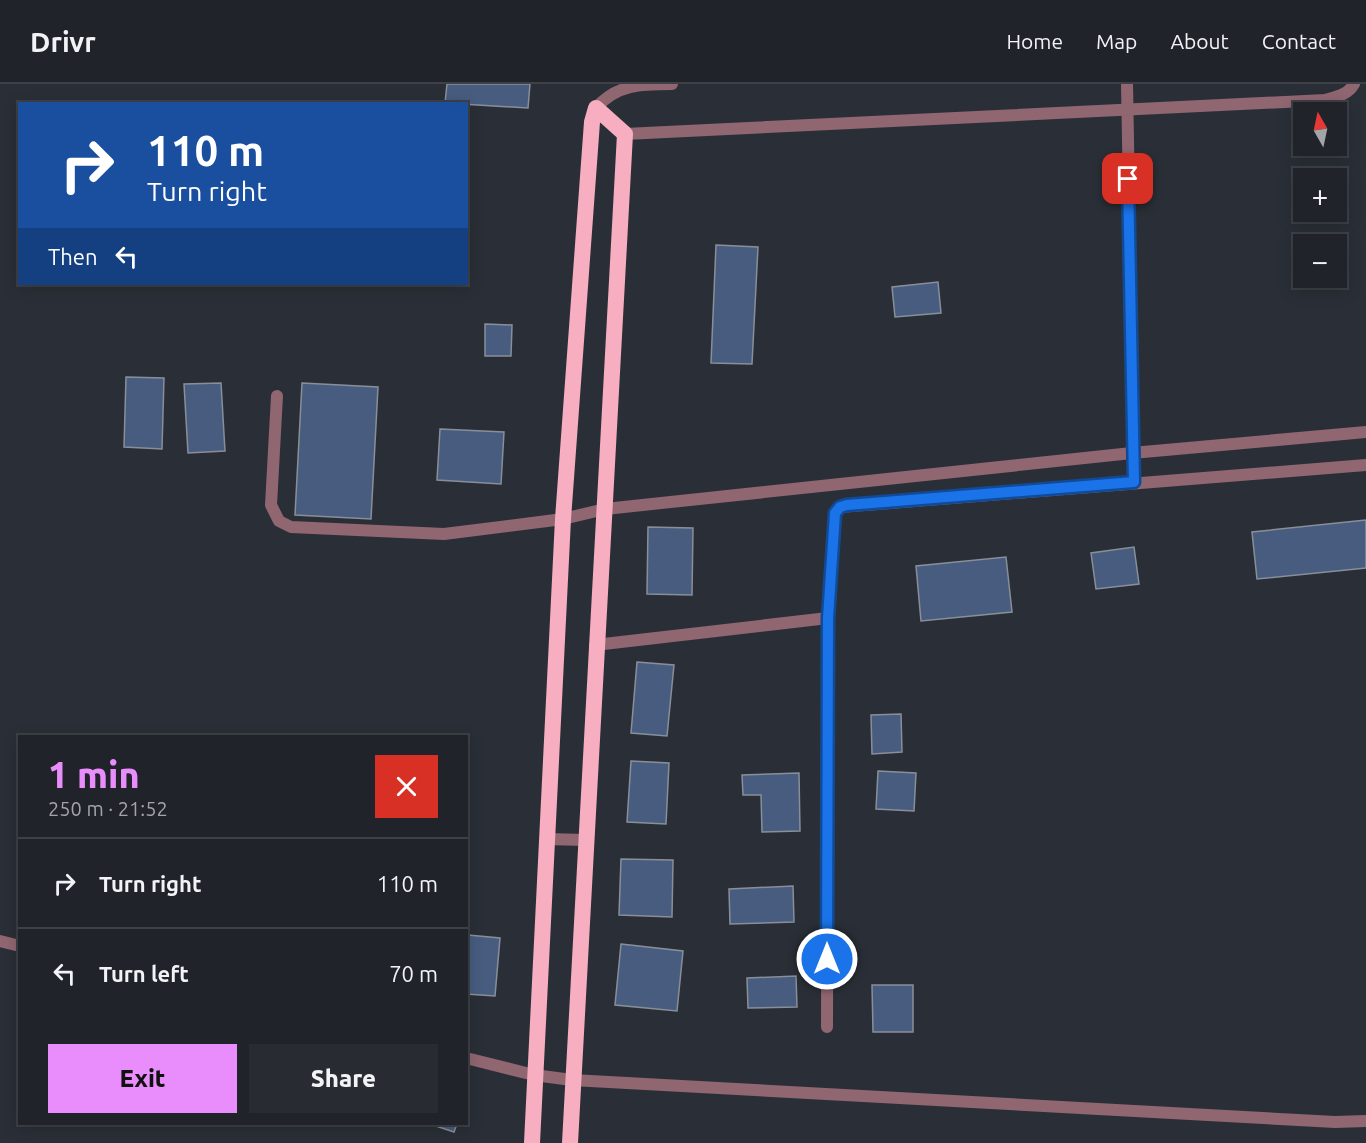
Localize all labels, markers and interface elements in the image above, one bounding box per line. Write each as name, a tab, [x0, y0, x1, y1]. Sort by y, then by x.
text: Drivr	[30, 26, 96, 57]
text: Home	[1006, 29, 1063, 53]
text: Map	[1096, 29, 1137, 53]
text: About	[1170, 29, 1229, 53]
text: Contact	[1262, 29, 1336, 53]
north arrow	[1293, 102, 1347, 156]
map controls	[1293, 102, 1347, 288]
icon: right	[48, 126, 126, 204]
text: 110 m	[147, 127, 264, 174]
pin	[1102, 153, 1153, 204]
icon: arrive	[1111, 162, 1144, 195]
button: +	[1293, 168, 1347, 222]
text: Turn right	[147, 176, 267, 206]
button: −	[1293, 234, 1347, 288]
icon: left	[110, 240, 143, 273]
text: Then	[48, 244, 98, 269]
text: 1 min	[48, 754, 140, 795]
button: close	[375, 755, 438, 818]
text: 250 m · 21:52	[48, 797, 168, 820]
icon: right	[48, 867, 81, 900]
text: Turn right	[99, 871, 201, 896]
text: 110 m	[377, 871, 438, 896]
position arrow	[795, 927, 859, 991]
icon: left	[48, 957, 81, 990]
text: Turn left	[99, 961, 189, 986]
text: 70 m	[389, 961, 438, 986]
button: Exit	[48, 1044, 237, 1113]
button: Share	[249, 1044, 438, 1113]

